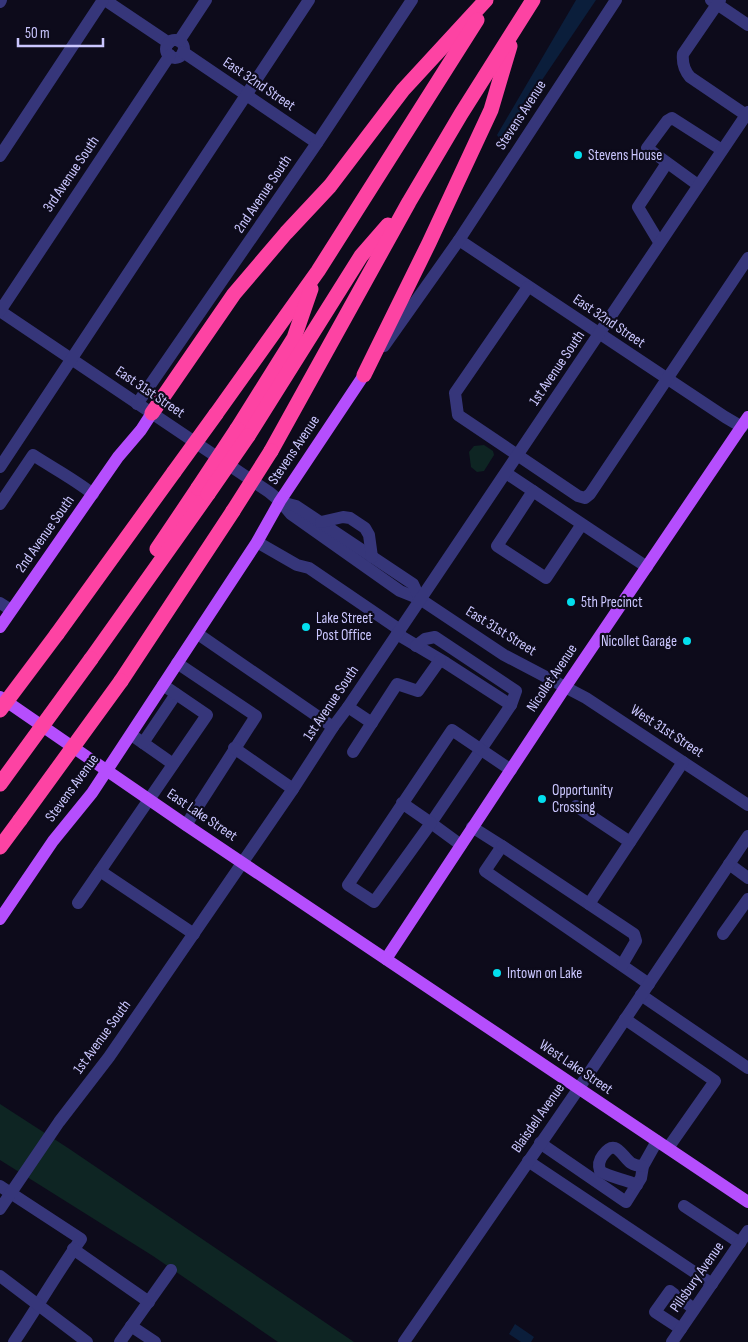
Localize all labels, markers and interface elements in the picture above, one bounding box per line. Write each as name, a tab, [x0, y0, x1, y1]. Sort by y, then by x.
scale bar	[18, 15, 102, 47]
text: 50 m	[25, 24, 50, 43]
street label: East 32nd Street	[219, 53, 299, 115]
street label: Stevens Avenue	[491, 77, 551, 153]
street label: 3rd Avenue South	[39, 132, 103, 216]
place label: Stevens House	[588, 146, 662, 165]
marker: Stevens House	[572, 149, 584, 161]
street label: 2nd Avenue South	[230, 151, 296, 237]
street label: East 32nd Street	[569, 290, 649, 352]
street label: 1st Avenue South	[525, 327, 589, 409]
street label: East 31st Street	[112, 362, 189, 422]
street label: Stevens Avenue	[264, 412, 324, 488]
street label: 2nd Avenue South	[11, 492, 79, 576]
place label: 5th Precinct	[581, 593, 643, 612]
marker: 5th Precinct	[565, 596, 577, 608]
street label: East 31st Street	[462, 602, 540, 660]
place label: Lake Street Post Office	[316, 609, 373, 645]
marker: Lake Street Post Office	[300, 621, 312, 633]
place label: Nicollet Garage	[601, 632, 677, 651]
marker: Nicollet Garage	[681, 635, 693, 647]
street label: Nicollet Avenue	[522, 640, 582, 716]
street label: 1st Avenue South	[299, 662, 363, 744]
street label: West 31st Street	[627, 700, 708, 762]
street label: Stevens Avenue	[41, 750, 103, 826]
place label: Opportunity Crossing	[552, 781, 613, 817]
street label: East Lake Street	[163, 784, 241, 846]
marker: Opportunity Crossing	[536, 793, 548, 805]
place label: Intown on Lake	[507, 964, 582, 983]
marker: Intown on Lake	[491, 967, 503, 979]
street label: 1st Avenue South	[69, 996, 135, 1078]
street label: West Lake Street	[536, 1035, 617, 1099]
street label: Blaisdell Avenue	[507, 1080, 569, 1156]
street label: Pillsbury Avenue	[666, 1238, 728, 1316]

